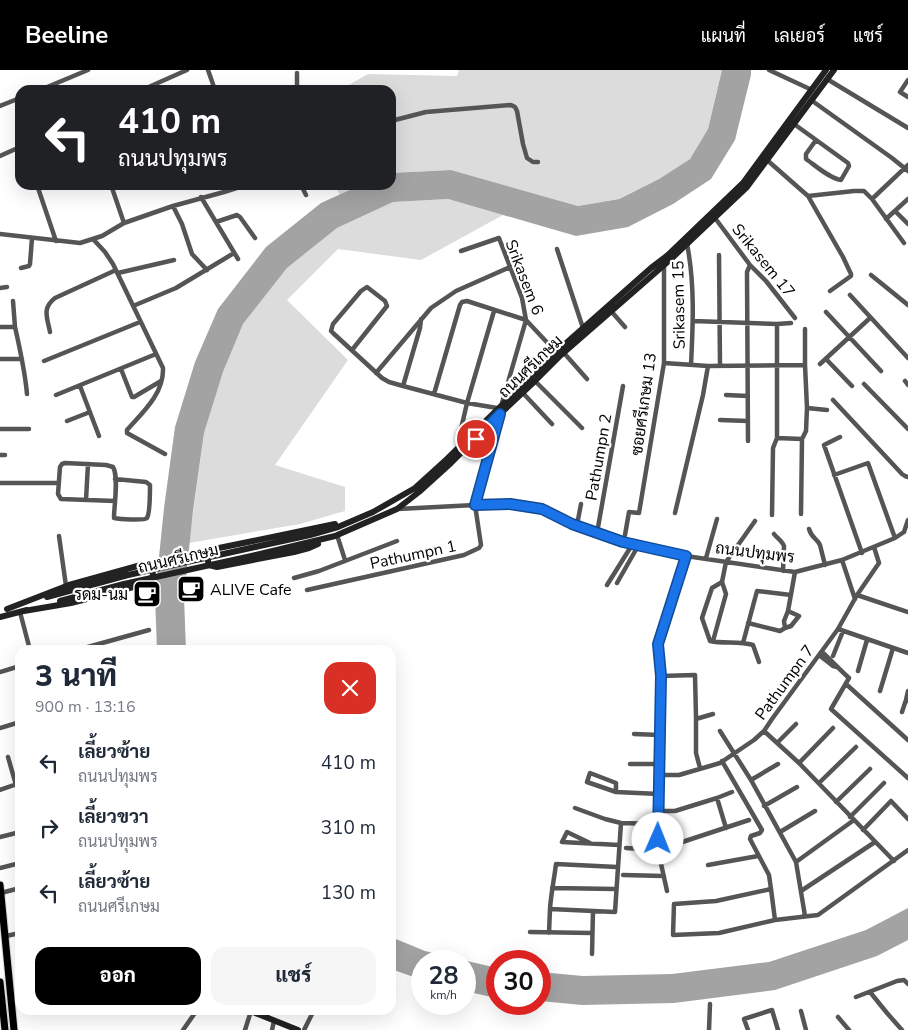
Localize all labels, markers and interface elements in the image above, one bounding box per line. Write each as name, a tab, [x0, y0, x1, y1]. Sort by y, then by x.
text: Beeline	[25, 19, 108, 51]
text: แผนที่	[701, 24, 746, 48]
text: เลเยอร์	[774, 24, 825, 48]
text: แชร์	[853, 24, 883, 48]
text: 410 m	[118, 98, 221, 145]
icon: left	[35, 105, 100, 170]
text: ถนนปทุมพร	[118, 144, 228, 174]
street label: Srikasem 17	[727, 219, 800, 302]
street label: Srikasem 6	[500, 236, 549, 318]
street label: Srikasem 15	[667, 260, 691, 350]
street label: ถนนศรีเกษม	[493, 330, 568, 403]
street label: ซอยศรีเกษม 13	[625, 351, 662, 457]
street label: Pathumpn 2	[581, 412, 617, 502]
pin	[455, 418, 497, 460]
icon: arrive	[462, 425, 490, 453]
street label: Pathumpn 1	[368, 535, 458, 575]
street label: ถนนปทุมพร	[714, 537, 796, 569]
street label: ถนนศรีเกษม	[136, 538, 221, 579]
cafe icon: ALIVE Cafe	[176, 574, 206, 604]
cafe icon: รดม-นม	[132, 579, 162, 609]
place label: ALIVE Cafe	[210, 579, 292, 601]
place label: รดม-นม	[74, 584, 128, 606]
street label: Pathumpn 7	[750, 641, 819, 725]
text: 3 นาที	[35, 656, 117, 697]
button: close	[324, 662, 376, 714]
text: 900 m · 13:16	[35, 696, 136, 718]
text: เลี้ยวซ้าย	[78, 739, 150, 765]
icon: left	[35, 749, 63, 777]
text: 410 m	[321, 750, 376, 776]
text: ถนนปทุมพร	[78, 766, 158, 788]
text: เลี้ยวขวา	[78, 804, 149, 830]
position arrow	[631, 812, 683, 864]
icon: right	[35, 814, 63, 842]
text: 310 m	[321, 815, 376, 841]
text: ถนนปทุมพร	[78, 831, 158, 853]
text: เลี้ยวซ้าย	[78, 869, 150, 895]
icon: left	[35, 879, 63, 907]
text: 130 m	[321, 880, 376, 906]
text: ถนนศรีเกษม	[78, 896, 160, 918]
button: ออก	[35, 947, 201, 1005]
button: แชร์	[211, 947, 376, 1005]
speed limit sign: 30	[486, 950, 551, 1015]
text: 28	[428, 959, 459, 993]
text: km/h	[430, 987, 457, 1003]

